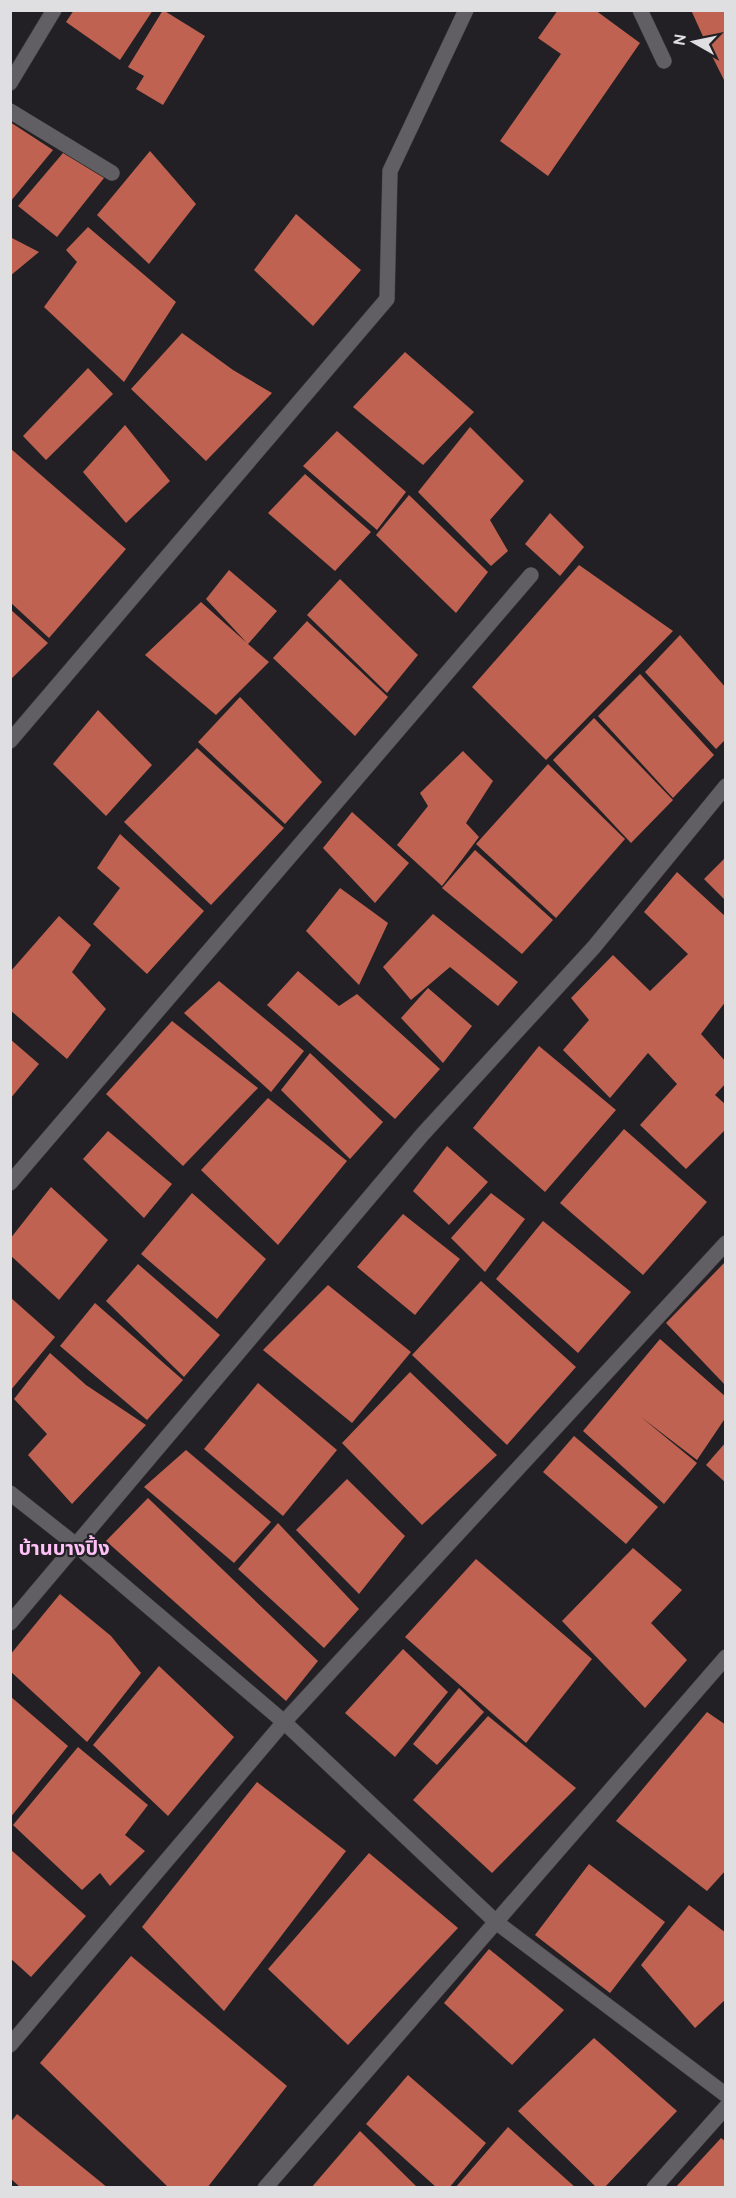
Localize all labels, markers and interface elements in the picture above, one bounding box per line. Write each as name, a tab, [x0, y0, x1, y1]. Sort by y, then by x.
north arrow	[664, 12, 724, 72]
text: N	[670, 33, 692, 47]
district label: บ้านบางปิ้ง	[18, 1535, 110, 1563]

